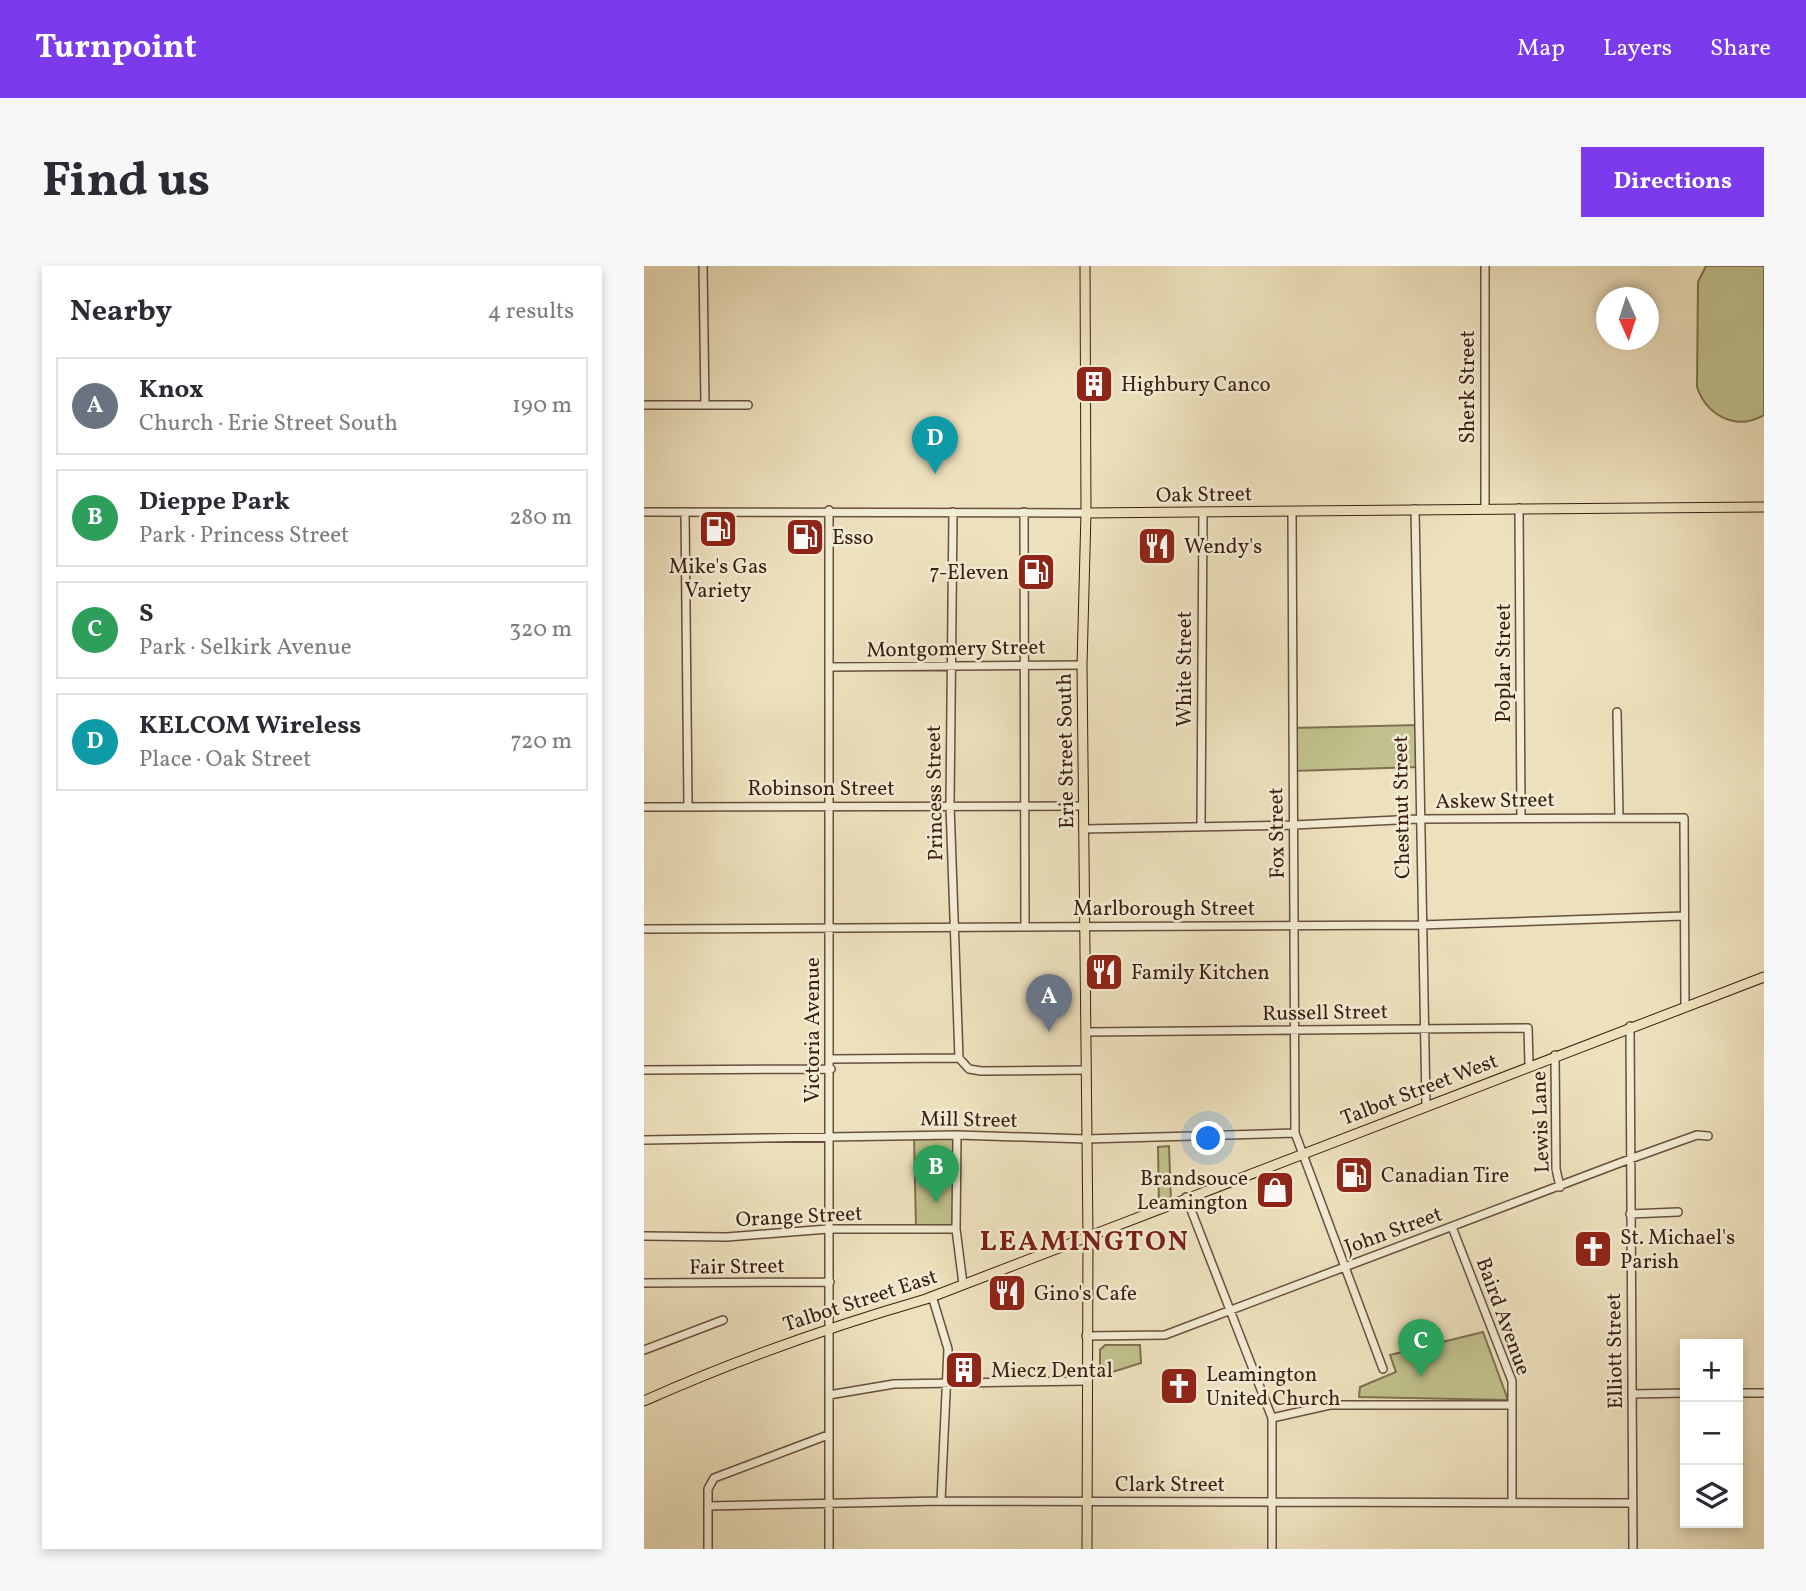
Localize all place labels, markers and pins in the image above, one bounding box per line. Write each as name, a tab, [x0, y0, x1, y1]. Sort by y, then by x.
building icon: Highbury Canco	[1073, 363, 1115, 405]
place label: Highbury Canco	[1121, 371, 1271, 400]
pin: D	[912, 416, 958, 474]
fuel station icon: Mike's Gas Variety	[697, 508, 739, 550]
fuel station icon: Esso	[784, 516, 826, 558]
place label: Esso	[832, 524, 874, 553]
restaurant icon: Wendy's	[1136, 525, 1178, 567]
place label: Wendy's	[1184, 533, 1262, 562]
fuel station icon: 7-Eleven	[1015, 551, 1057, 593]
place label: Mike's Gas Variety	[669, 553, 767, 606]
place label: 7-Eleven	[929, 559, 1009, 588]
restaurant icon: Family Kitchen	[1083, 951, 1125, 993]
place label: Family Kitchen	[1131, 959, 1270, 988]
pin: A	[1026, 974, 1072, 1032]
pin: B	[913, 1145, 959, 1203]
fuel station icon: Canadian Tire	[1333, 1154, 1375, 1196]
place label: Canadian Tire	[1381, 1162, 1509, 1191]
place label: Brandsouce Leamington	[1137, 1165, 1248, 1218]
shop icon: Brandsouce Leamington	[1254, 1169, 1296, 1211]
place label: St. Michael's Parish	[1620, 1224, 1735, 1277]
church icon: St. Michael's Parish	[1572, 1228, 1614, 1270]
restaurant icon: Gino's Cafe	[986, 1272, 1028, 1314]
place label: Gino's Cafe	[1034, 1280, 1137, 1309]
pin: C	[1398, 1319, 1444, 1377]
building icon: Miecz Dental	[943, 1349, 985, 1391]
place label: Miecz Dental	[991, 1357, 1113, 1386]
place label: Leamington United Church	[1206, 1361, 1340, 1414]
church icon: Leamington United Church	[1158, 1365, 1200, 1407]

